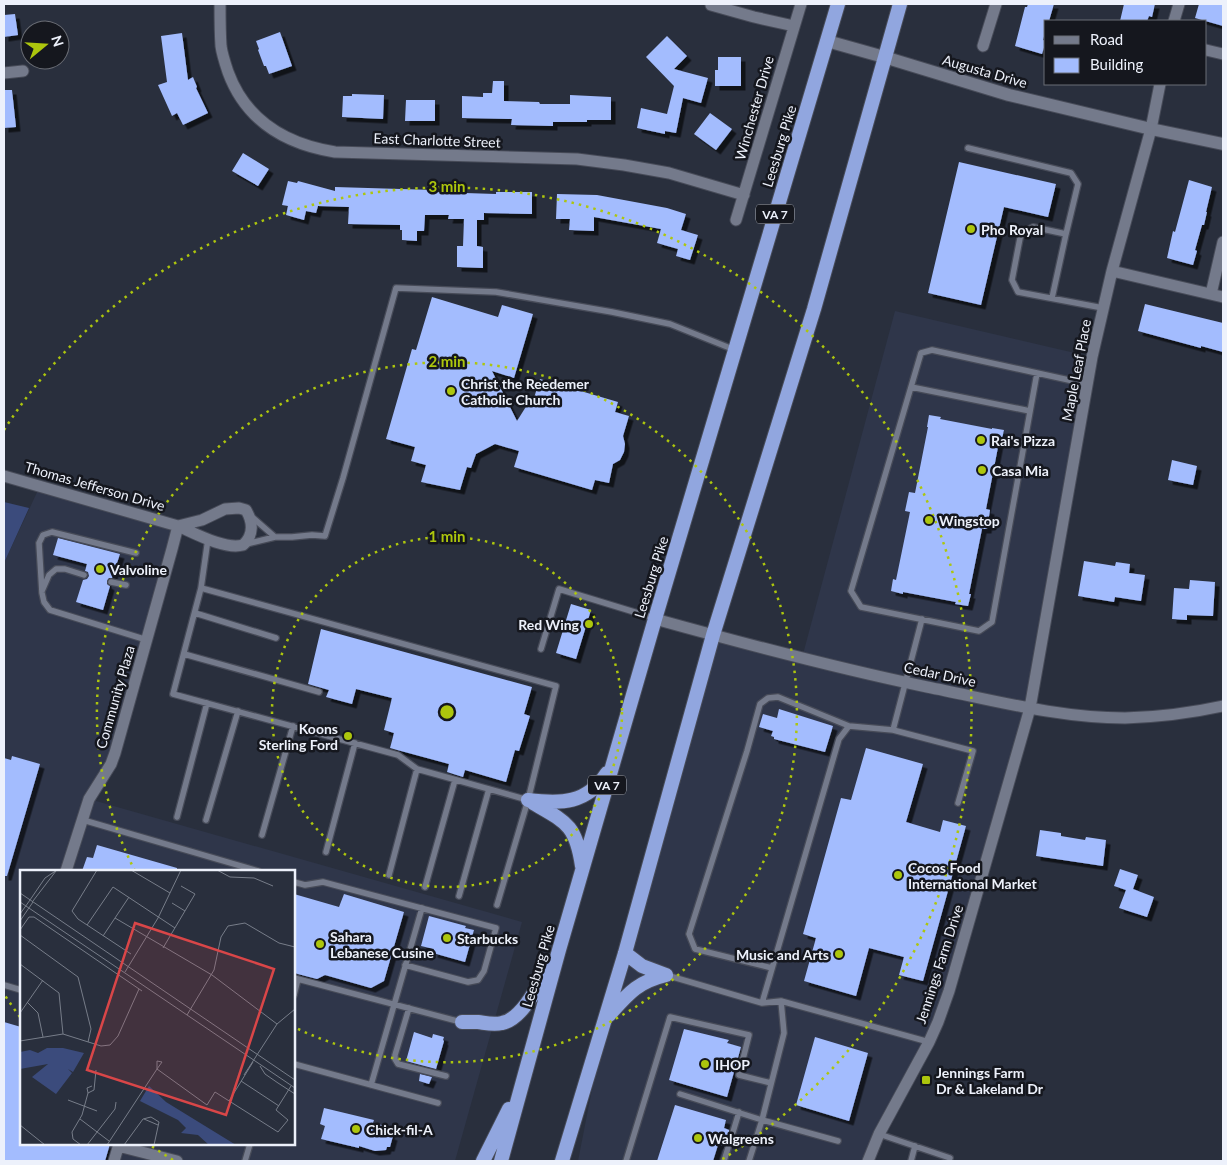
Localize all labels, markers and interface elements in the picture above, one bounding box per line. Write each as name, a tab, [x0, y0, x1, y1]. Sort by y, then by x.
north arrow	[20, 20, 70, 70]
legend	[1044, 20, 1207, 85]
text: Road	[1090, 30, 1123, 48]
text: N	[48, 33, 68, 49]
street label: Augusta Drive	[941, 51, 1029, 91]
street label: Winchester Drive	[731, 54, 777, 162]
text: Building	[1090, 55, 1143, 73]
street label: Leesburg Pike	[758, 103, 800, 189]
street label: East Charlotte Street	[373, 129, 501, 151]
text: 3 min	[428, 177, 466, 195]
road number: VA 7	[756, 204, 794, 223]
place label: Pho Royal	[981, 221, 1043, 238]
marker: Pho Royal	[965, 223, 977, 235]
street label: Maple Leaf Place	[1058, 318, 1094, 422]
text: 2 min	[428, 352, 466, 370]
place label: Christ the Reedemer Catholic Church	[461, 375, 590, 408]
marker: Christ the Reedemer Catholic Church	[445, 385, 457, 397]
place label: Rai's Pizza	[991, 432, 1055, 449]
marker: Rai's Pizza	[975, 434, 987, 446]
street label: Thomas Jefferson Drive	[23, 458, 167, 514]
place label: Casa Mia	[992, 462, 1049, 479]
marker: Casa Mia	[976, 464, 988, 476]
place label: Wingstop	[939, 512, 1000, 529]
marker: Wingstop	[923, 514, 935, 526]
text: 1 min	[428, 527, 466, 545]
street label: Leesburg Pike	[630, 534, 672, 620]
place label: Valvoline	[109, 561, 167, 578]
marker: Valvoline	[94, 563, 106, 575]
place label: Red Wing	[518, 616, 580, 633]
marker: Red Wing	[583, 618, 595, 630]
street label: Community Plaza	[92, 643, 138, 751]
street label: Cedar Drive	[902, 658, 978, 690]
centre of rings	[438, 703, 456, 721]
place label: Koons Sterling Ford	[259, 720, 338, 753]
marker: Koons Sterling Ford	[342, 730, 354, 742]
road number: VA 7	[588, 776, 626, 794]
place label: Cocos Food International Market	[908, 859, 1037, 892]
marker: Cocos Food International Market	[892, 869, 904, 881]
inset map	[20, 870, 295, 1145]
street label: Jennings Farm Drive	[912, 902, 966, 1026]
street label: Leesburg Pike	[518, 923, 558, 1009]
place label: Sahara Lebanese Cusine	[330, 928, 435, 961]
place label: Starbucks	[457, 930, 518, 947]
marker: Starbucks	[441, 932, 453, 944]
marker: Sahara Lebanese Cusine	[314, 938, 326, 950]
place label: Music and Arts	[736, 946, 829, 963]
marker: Music and Arts	[833, 948, 845, 960]
place label: IHOP	[715, 1056, 750, 1073]
marker: IHOP	[699, 1058, 711, 1070]
place label: Jennings Farm Dr & Lakeland Dr	[936, 1064, 1044, 1097]
marker: Jennings Farm Dr & Lakeland Dr	[920, 1074, 932, 1086]
place label: Chick-fil-A	[366, 1121, 433, 1138]
marker: Chick-fil-A	[350, 1123, 362, 1135]
place label: Walgreens	[708, 1130, 774, 1147]
marker: Walgreens	[692, 1132, 704, 1144]

